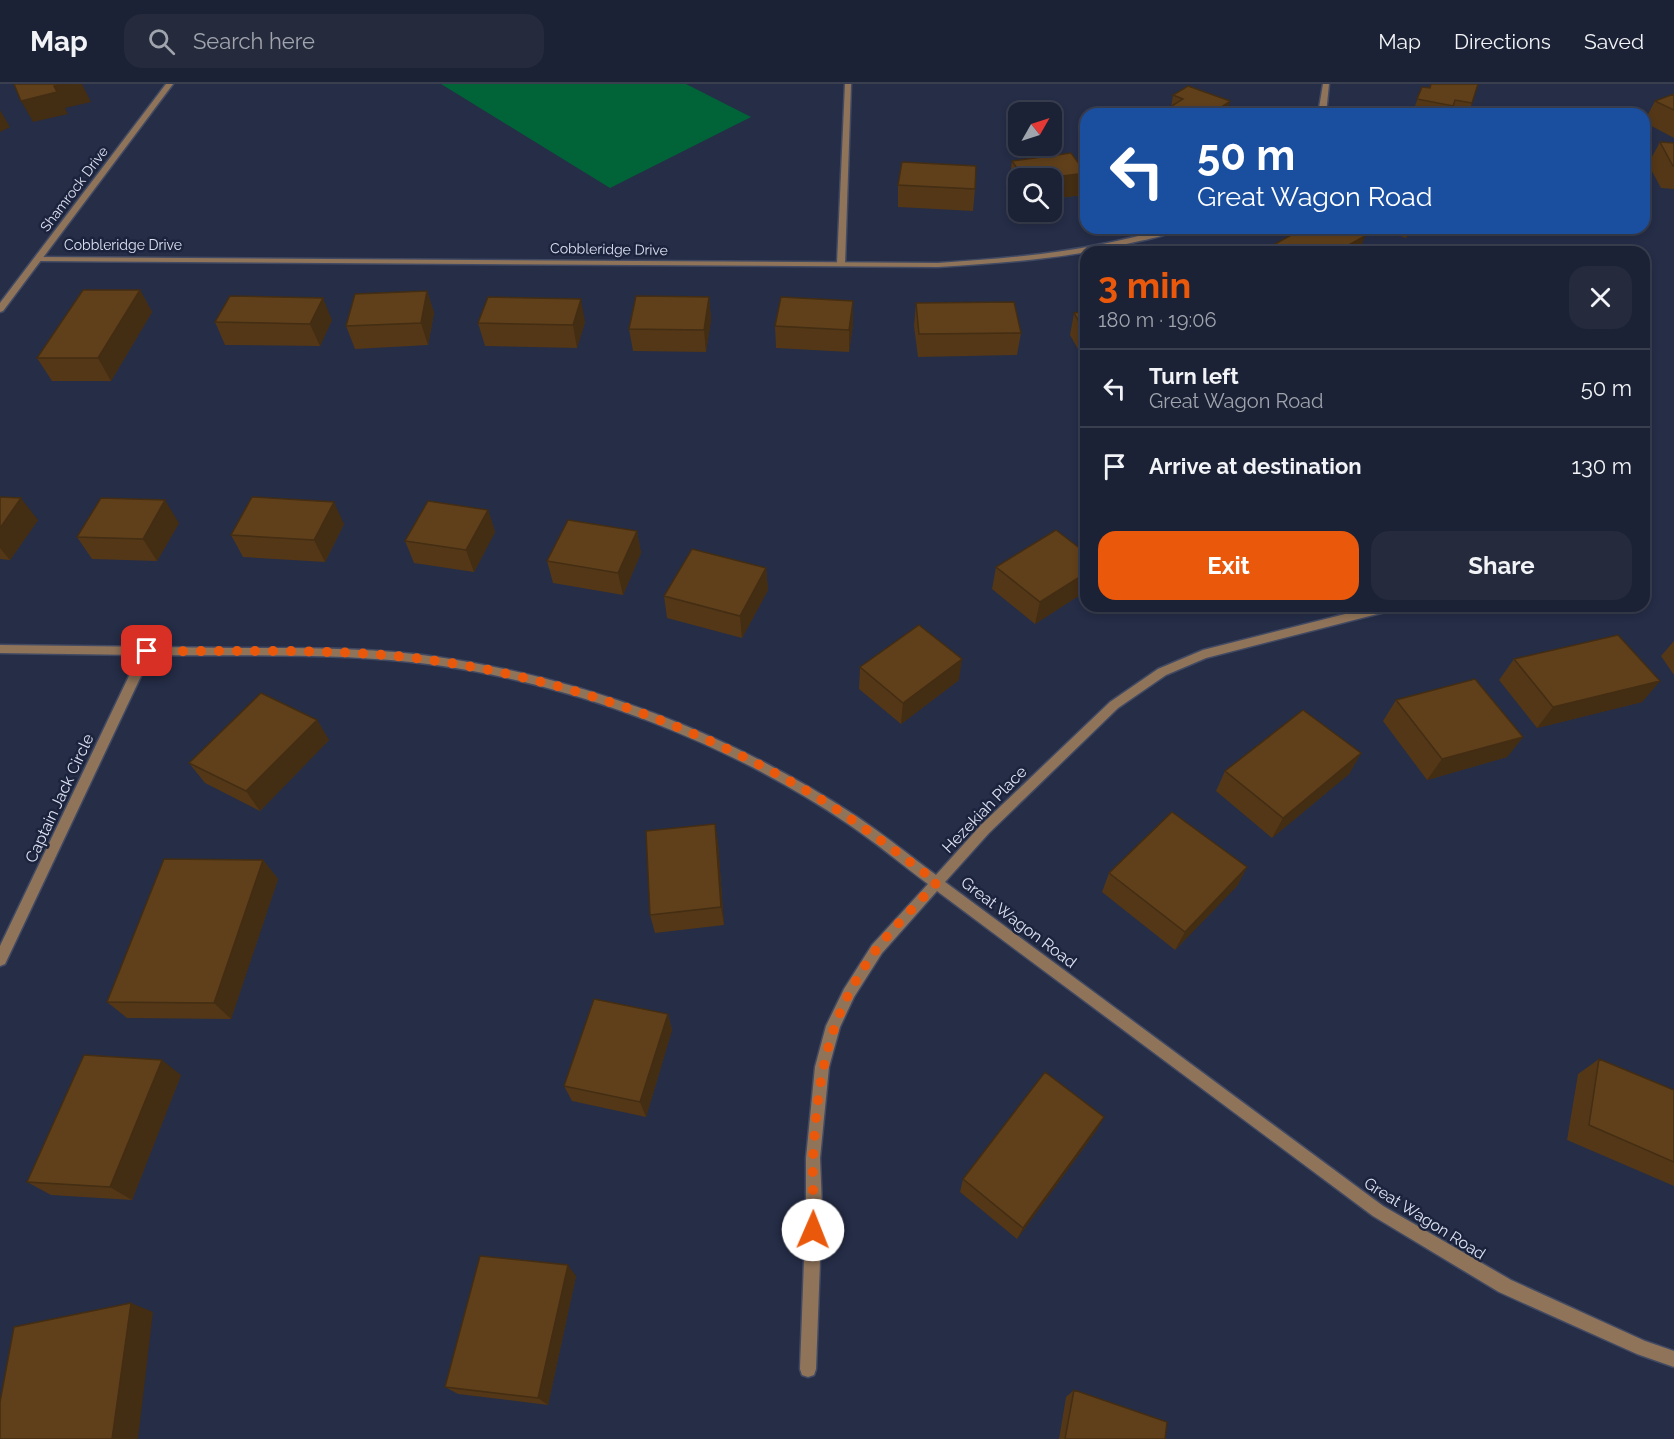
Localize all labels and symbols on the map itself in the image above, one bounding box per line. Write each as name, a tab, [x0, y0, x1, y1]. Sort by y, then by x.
north arrow	[1008, 102, 1062, 156]
street label: Shamrock Drive	[37, 143, 111, 235]
street label: Cobbleridge Drive	[64, 237, 182, 253]
street label: Cobbleridge Drive	[550, 240, 668, 258]
pin	[121, 625, 172, 676]
street label: Captain Jack Circle	[21, 731, 98, 866]
street label: Hezekiah Place	[938, 762, 1031, 857]
street label: Great Wagon Road	[957, 873, 1080, 972]
street label: Great Wagon Road	[1361, 1173, 1489, 1263]
position arrow	[781, 1198, 845, 1262]

